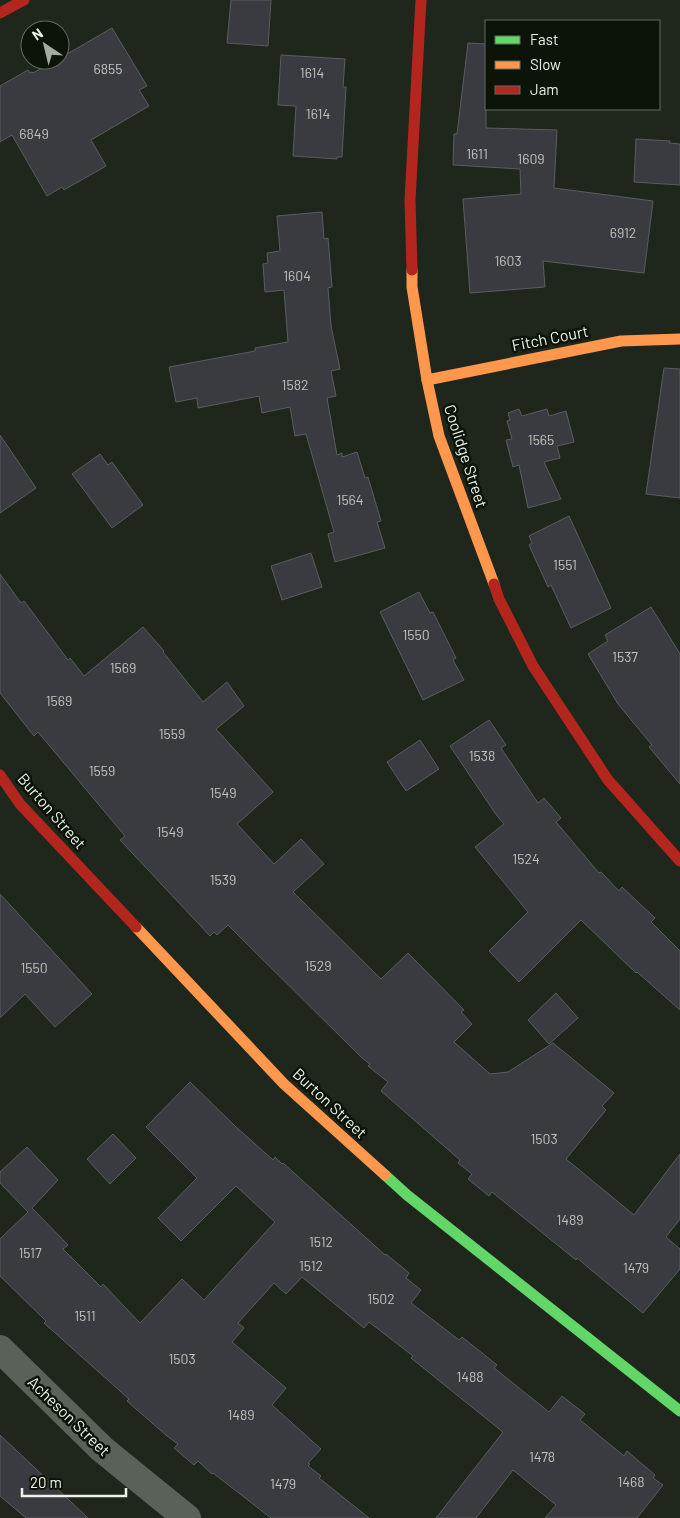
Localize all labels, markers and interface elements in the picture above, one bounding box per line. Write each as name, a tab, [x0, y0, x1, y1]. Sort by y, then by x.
north arrow	[20, 20, 70, 70]
legend	[485, 20, 660, 110]
text: N	[29, 24, 46, 44]
text: Fast	[530, 30, 558, 48]
text: Slow	[530, 55, 561, 73]
house number: 6855	[94, 60, 122, 77]
house number: 1614	[300, 64, 324, 81]
text: Jam	[530, 80, 559, 98]
house number: 1614	[306, 105, 330, 122]
house number: 6849	[19, 125, 49, 142]
house number: 1611	[466, 145, 488, 162]
house number: 1609	[517, 150, 545, 167]
house number: 6912	[610, 224, 636, 241]
house number: 1603	[494, 252, 522, 269]
house number: 1604	[283, 267, 311, 284]
street label: Fitch Court	[510, 321, 590, 354]
house number: 1582	[282, 376, 308, 393]
street label: Coolidge Street	[441, 402, 492, 510]
house number: 1565	[528, 431, 554, 448]
house number: 1564	[336, 491, 364, 508]
house number: 1551	[553, 556, 577, 573]
house number: 1550	[402, 626, 430, 643]
house number: 1537	[612, 648, 638, 665]
house number: 1569	[110, 659, 136, 676]
house number: 1569	[46, 692, 72, 709]
house number: 1559	[159, 725, 185, 742]
house number: 1538	[469, 747, 495, 764]
house number: 1559	[89, 762, 115, 779]
street label: Burton Street	[14, 769, 90, 852]
house number: 1549	[209, 784, 237, 801]
house number: 1549	[156, 823, 184, 840]
house number: 1524	[512, 850, 540, 867]
house number: 1539	[210, 871, 236, 888]
house number: 1529	[305, 957, 331, 974]
house number: 1550	[20, 959, 48, 976]
street label: Burton Street	[289, 1064, 371, 1142]
house number: 1503	[530, 1130, 558, 1147]
house number: 1489	[556, 1211, 584, 1228]
house number: 1512	[309, 1233, 333, 1250]
house number: 1517	[18, 1244, 42, 1261]
house number: 1512	[299, 1257, 323, 1274]
house number: 1479	[623, 1259, 649, 1276]
house number: 1502	[367, 1290, 395, 1307]
house number: 1511	[74, 1307, 96, 1324]
house number: 1503	[168, 1350, 196, 1367]
house number: 1488	[456, 1368, 484, 1385]
street label: Acheson Street	[24, 1372, 114, 1460]
house number: 1489	[227, 1406, 255, 1423]
house number: 1478	[529, 1448, 555, 1465]
scale bar	[22, 1466, 126, 1498]
text: 20 m	[30, 1473, 62, 1491]
house number: 1468	[617, 1473, 645, 1490]
house number: 1479	[270, 1475, 296, 1492]

